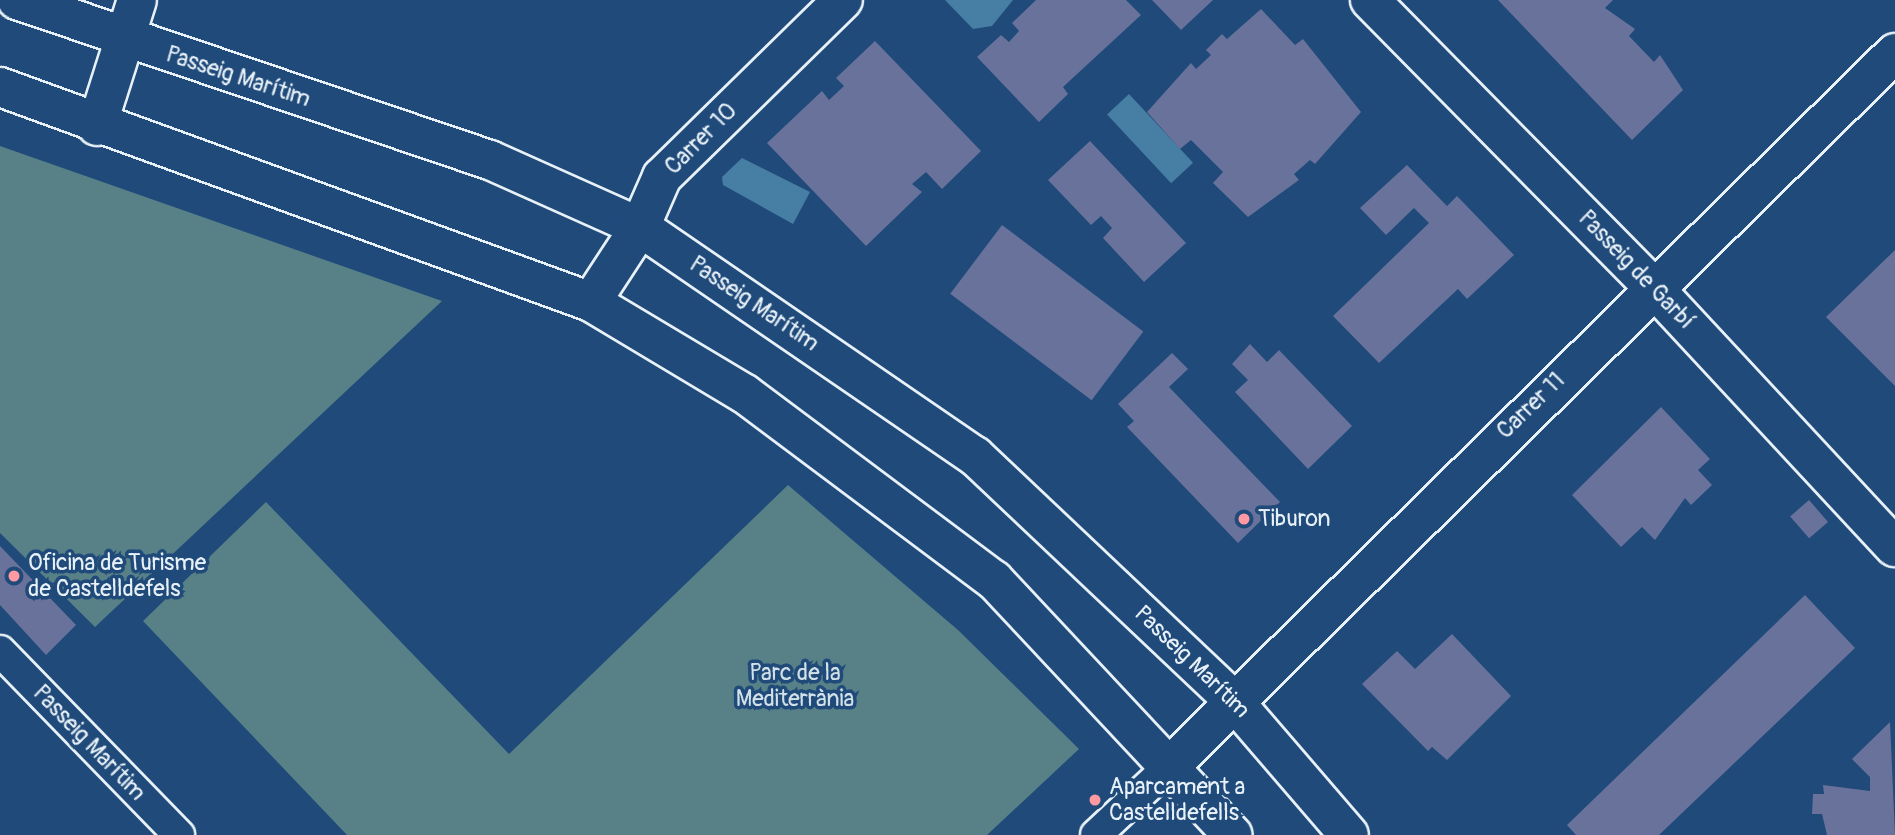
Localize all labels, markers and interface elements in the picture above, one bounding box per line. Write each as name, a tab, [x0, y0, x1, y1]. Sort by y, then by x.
street label: Passeig Marítim	[162, 41, 314, 113]
street label: Carrer 10	[659, 97, 743, 181]
street label: Passeig de Garbí	[1572, 205, 1700, 335]
street label: Passeig Marítim	[684, 251, 824, 357]
street label: Carrer 11	[1491, 367, 1571, 445]
place label: Tiburon	[1258, 505, 1331, 533]
marker: Tiburon	[1236, 511, 1252, 527]
place label: Oficina de Turisme de Castelldefels	[28, 549, 206, 603]
marker: Oficina de Turisme de Castelldefels	[6, 568, 22, 584]
street label: Passeig Marítim	[1128, 600, 1256, 724]
park label: Parc de la Mediterrània	[736, 659, 854, 713]
street label: Passeig Marítim	[27, 679, 151, 807]
place label: Aparcament a Castelldefells	[1109, 773, 1245, 827]
marker: Aparcament a Castelldefells	[1087, 792, 1103, 808]

